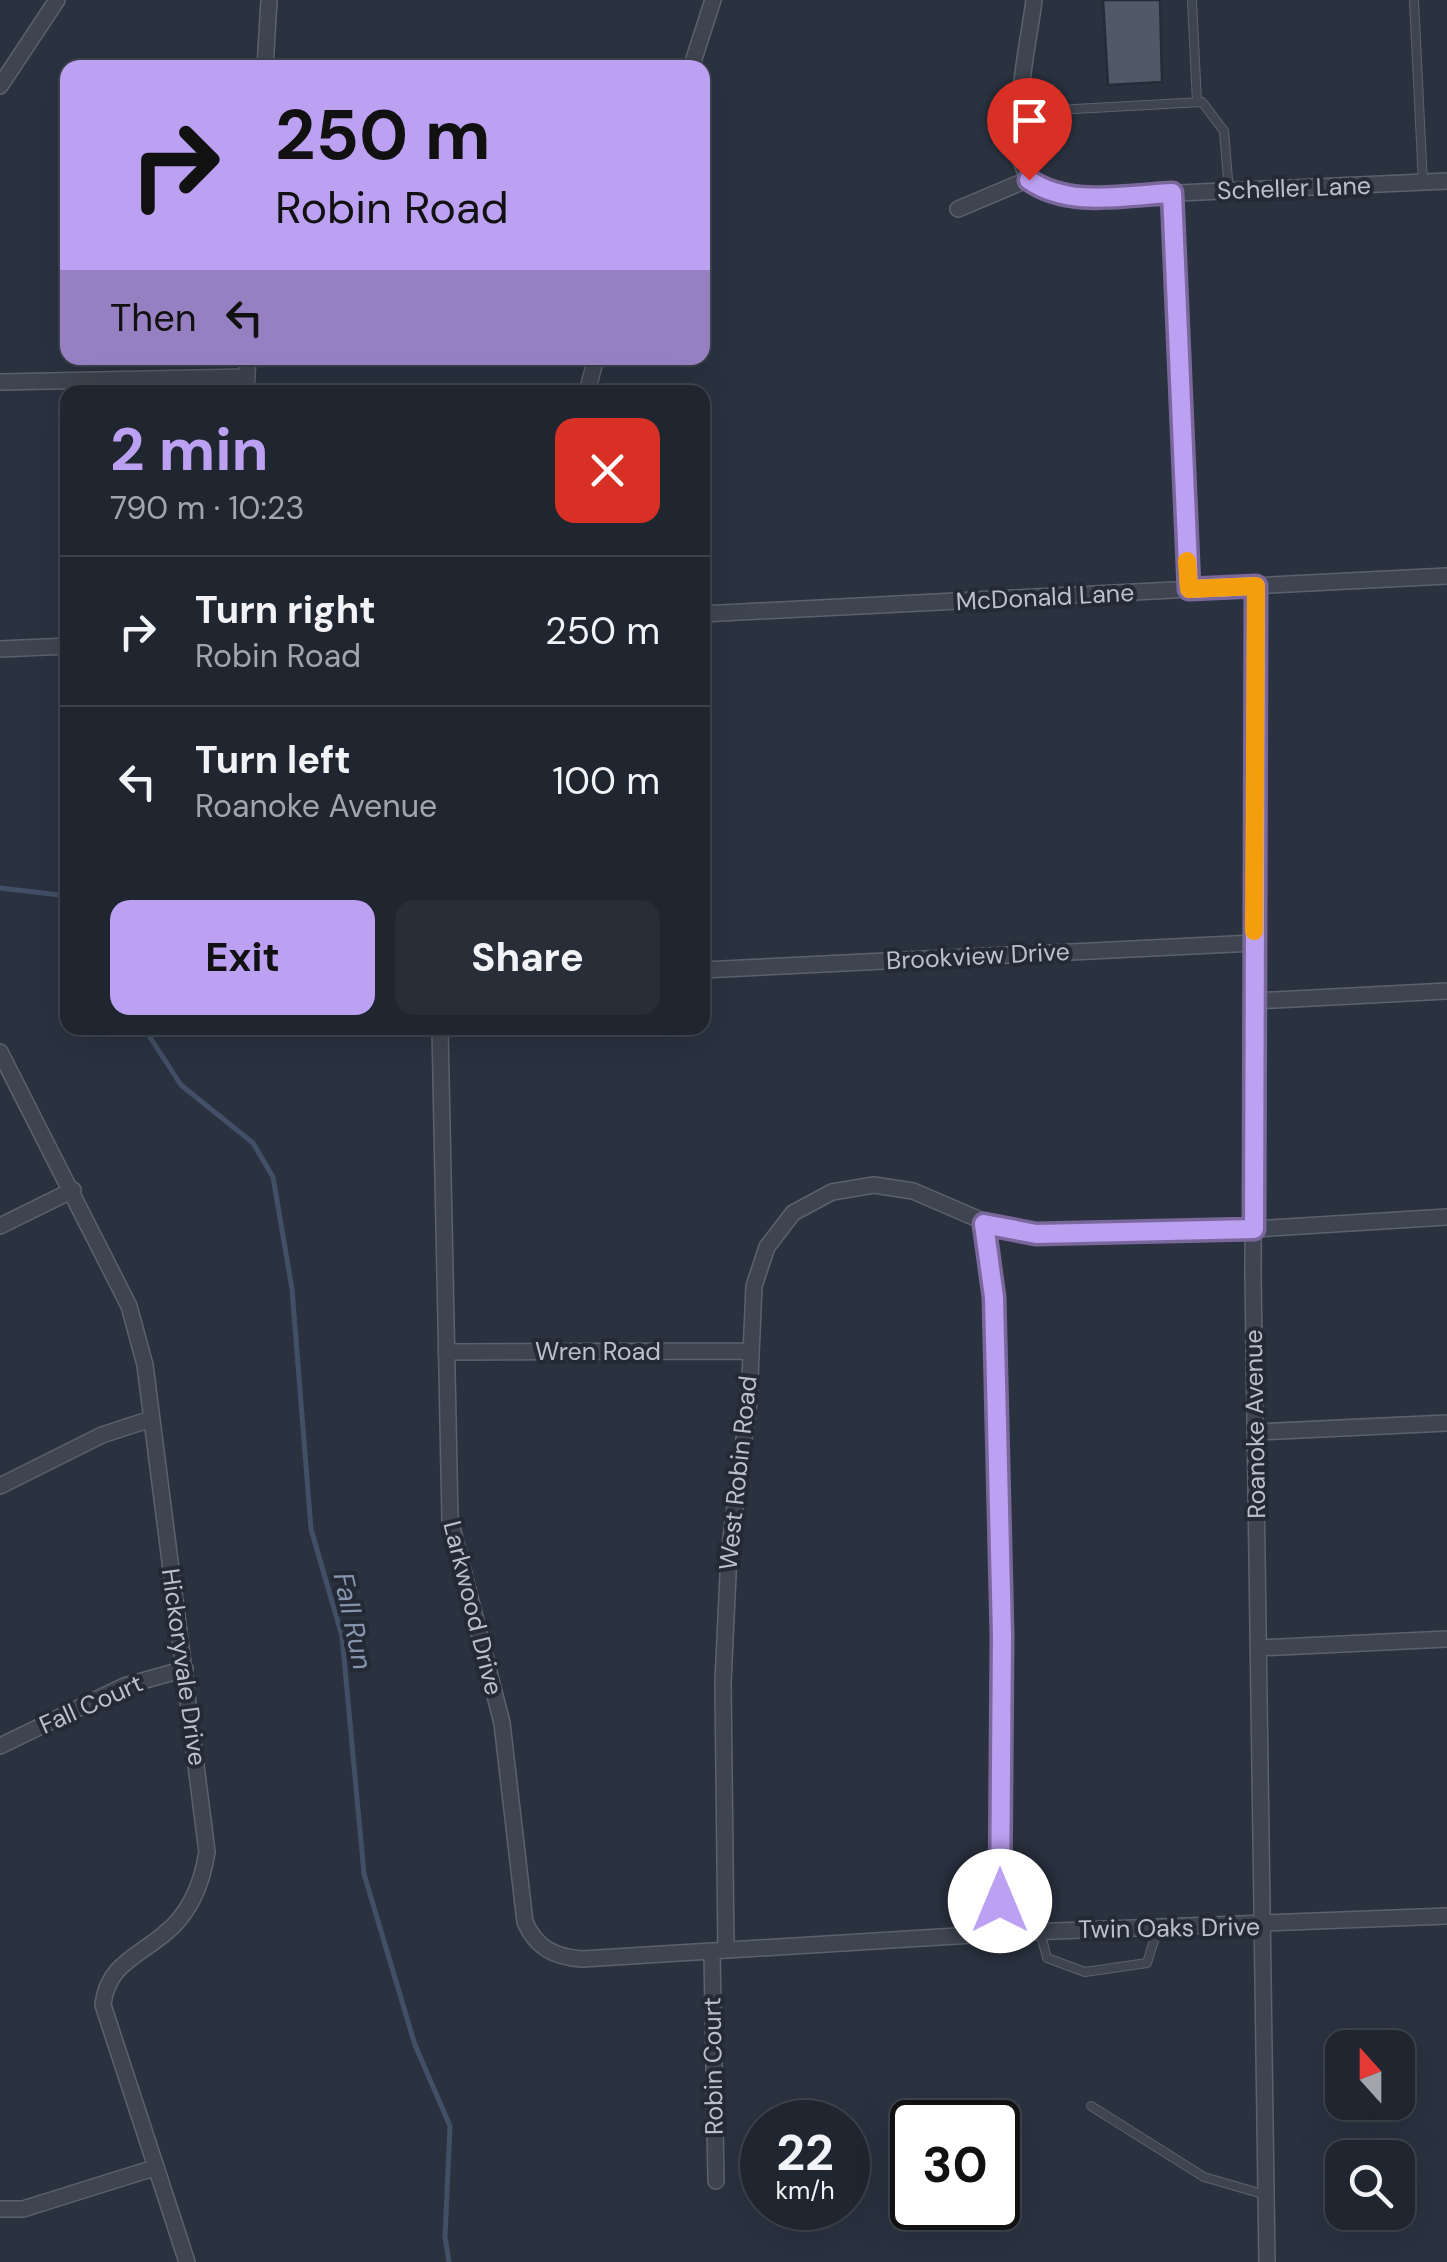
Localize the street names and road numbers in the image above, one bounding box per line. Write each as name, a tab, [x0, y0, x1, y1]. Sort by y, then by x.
street label: Scheller Lane	[1216, 169, 1372, 207]
street label: McDonald Lane	[955, 576, 1135, 618]
street label: Brookview Drive	[885, 935, 1071, 977]
street label: Roanoke Avenue	[1237, 1329, 1273, 1519]
street label: Wren Road	[535, 1335, 661, 1368]
street label: West Robin Road	[711, 1374, 765, 1572]
street label: Larkwood Drive	[435, 1517, 511, 1699]
street label: Hickoryvale Drive	[154, 1566, 214, 1768]
street label: Fall Court	[34, 1667, 148, 1741]
street label: Twin Oaks Drive	[1078, 1910, 1260, 1946]
street label: Robin Court	[695, 1997, 731, 2135]

